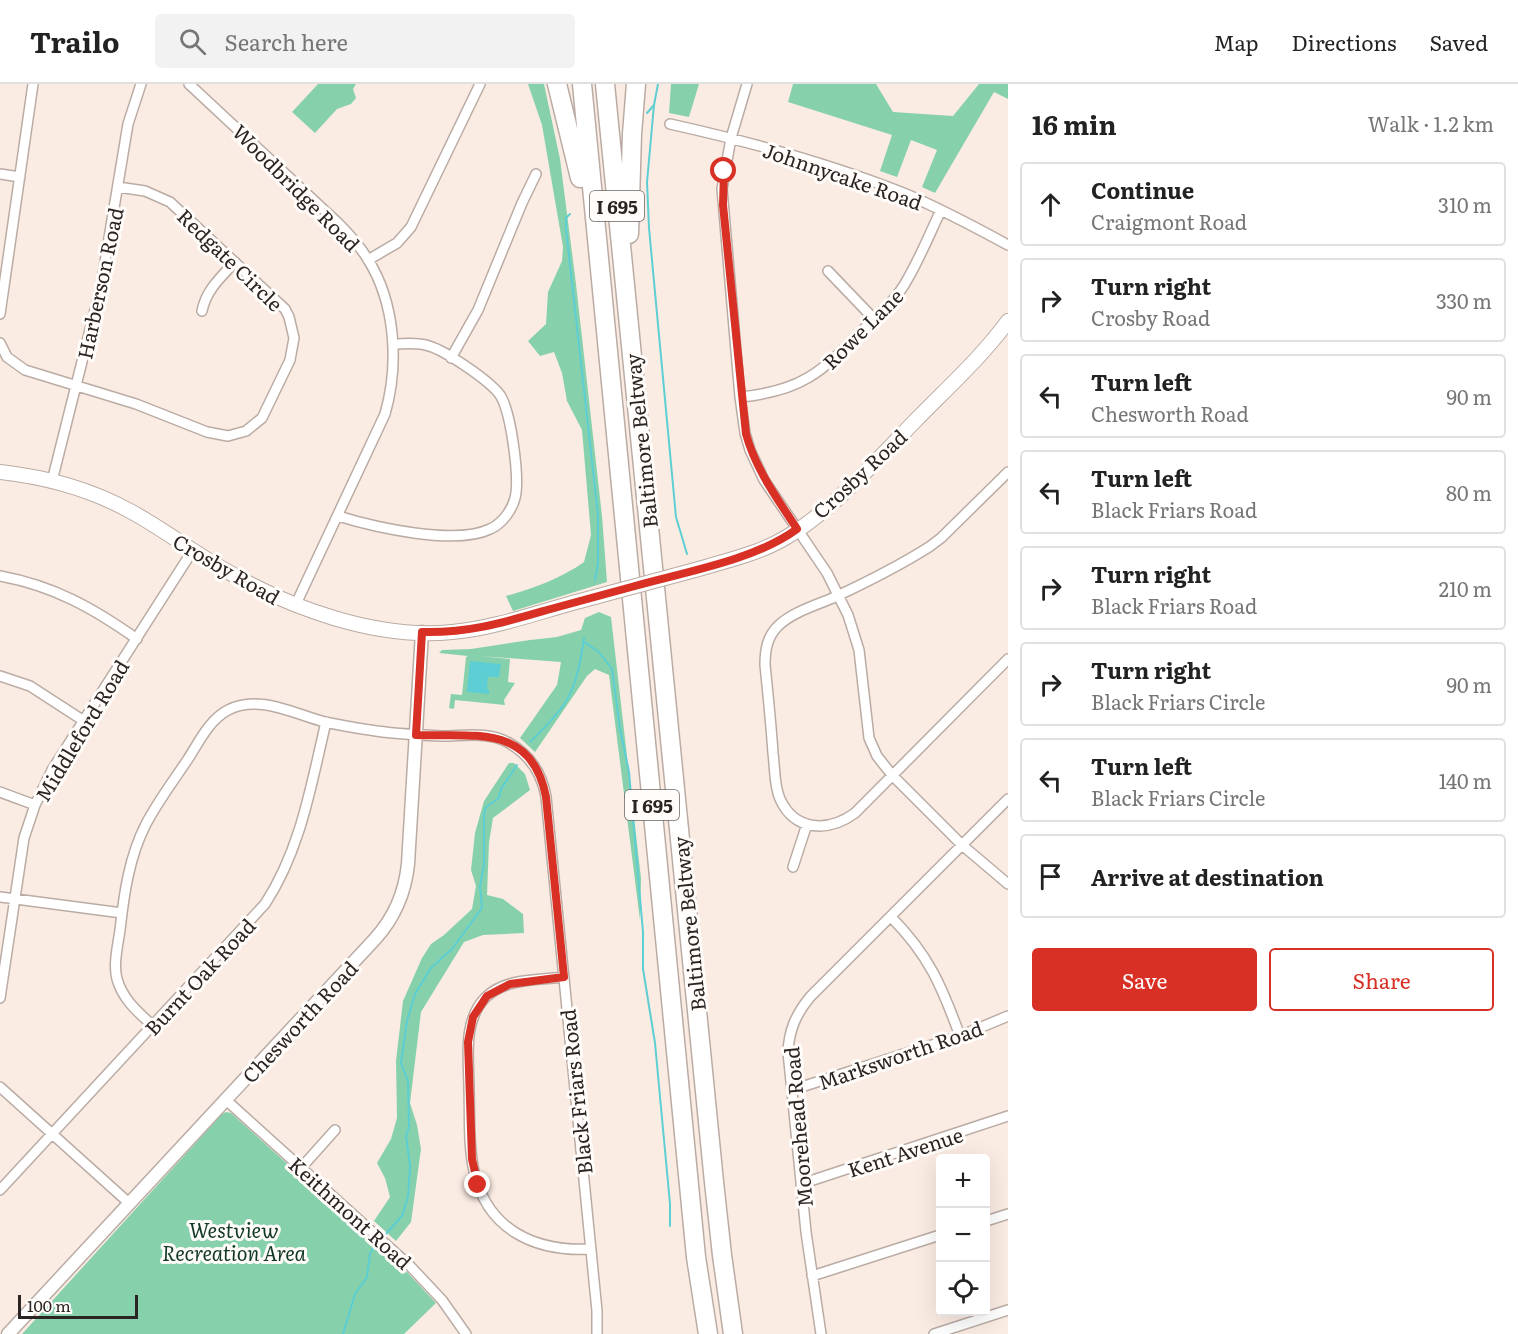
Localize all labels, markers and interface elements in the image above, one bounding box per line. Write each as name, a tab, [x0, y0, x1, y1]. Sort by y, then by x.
search box	[155, 14, 575, 68]
text: Trailo	[30, 20, 119, 62]
icon: search	[176, 25, 209, 58]
text: Search here	[224, 25, 348, 58]
text: Map	[1214, 26, 1259, 57]
text: Directions	[1292, 26, 1397, 57]
text: Saved	[1430, 26, 1488, 57]
text: 16 min	[1032, 104, 1117, 143]
text: Walk · 1.2 km	[1368, 108, 1494, 138]
street label: Woodbridge Road	[226, 116, 368, 258]
street label: Johnnycake Road	[759, 134, 927, 216]
route start	[710, 157, 736, 183]
text: Continue	[1091, 173, 1194, 206]
icon: ahead	[1034, 188, 1067, 221]
text: 310 m	[1438, 189, 1492, 219]
road number: I 695	[590, 191, 644, 221]
street label: Redgate Circle	[171, 201, 291, 317]
street label: Harberson Road	[68, 204, 130, 362]
text: Craigmont Road	[1091, 206, 1247, 236]
text: Turn right	[1091, 269, 1211, 302]
street label: Rowe Lane	[815, 281, 909, 375]
icon: right	[1034, 284, 1067, 317]
text: 330 m	[1436, 285, 1492, 315]
text: Crosby Road	[1091, 302, 1210, 332]
street label: Baltimore Beltway	[616, 352, 664, 530]
text: Turn left	[1091, 365, 1192, 398]
icon: left	[1034, 380, 1067, 413]
text: 90 m	[1447, 381, 1492, 411]
text: Chesworth Road	[1091, 398, 1249, 428]
street label: Crosby Road	[805, 421, 913, 525]
text: Turn left	[1091, 461, 1192, 494]
icon: left	[1034, 476, 1067, 509]
text: 80 m	[1446, 477, 1492, 507]
text: Black Friars Road	[1091, 494, 1257, 524]
street label: Crosby Road	[168, 525, 286, 611]
text: Turn right	[1091, 557, 1211, 590]
icon: right	[1034, 572, 1067, 605]
text: 210 m	[1439, 573, 1492, 603]
text: Black Friars Road	[1091, 590, 1257, 620]
street label: Middleford Road	[27, 653, 135, 807]
text: Turn right	[1091, 653, 1211, 686]
icon: right	[1034, 668, 1067, 701]
text: 90 m	[1447, 669, 1492, 699]
text: Black Friars Circle	[1091, 686, 1265, 716]
text: Turn left	[1091, 749, 1192, 782]
icon: left	[1034, 764, 1067, 797]
text: 140 m	[1439, 765, 1492, 795]
text: Black Friars Circle	[1091, 782, 1265, 812]
road number: I 695	[625, 790, 679, 820]
street label: Baltimore Beltway	[664, 835, 712, 1013]
icon: arrive	[1034, 860, 1067, 893]
text: Arrive at destination	[1091, 860, 1324, 893]
street label: Burnt Oak Road	[137, 911, 261, 1041]
button: Save	[1032, 948, 1257, 1011]
button: Share	[1269, 948, 1494, 1011]
street label: Chesworth Road	[234, 953, 364, 1089]
street label: Black Friars Road	[551, 1008, 599, 1176]
street label: Marksworth Road	[814, 1012, 986, 1096]
street label: Moorehead Road	[775, 1045, 819, 1209]
street label: Kent Avenue	[843, 1118, 967, 1184]
street label: Keithmont Road	[283, 1149, 419, 1275]
map controls	[936, 1154, 990, 1316]
button: +	[936, 1154, 990, 1208]
route end	[464, 1171, 490, 1197]
button: −	[936, 1208, 990, 1262]
park label: Westview Recreation Area	[162, 1214, 306, 1267]
button: locate	[936, 1262, 990, 1316]
scale bar	[18, 1292, 138, 1320]
text: 100 m	[27, 1293, 71, 1317]

